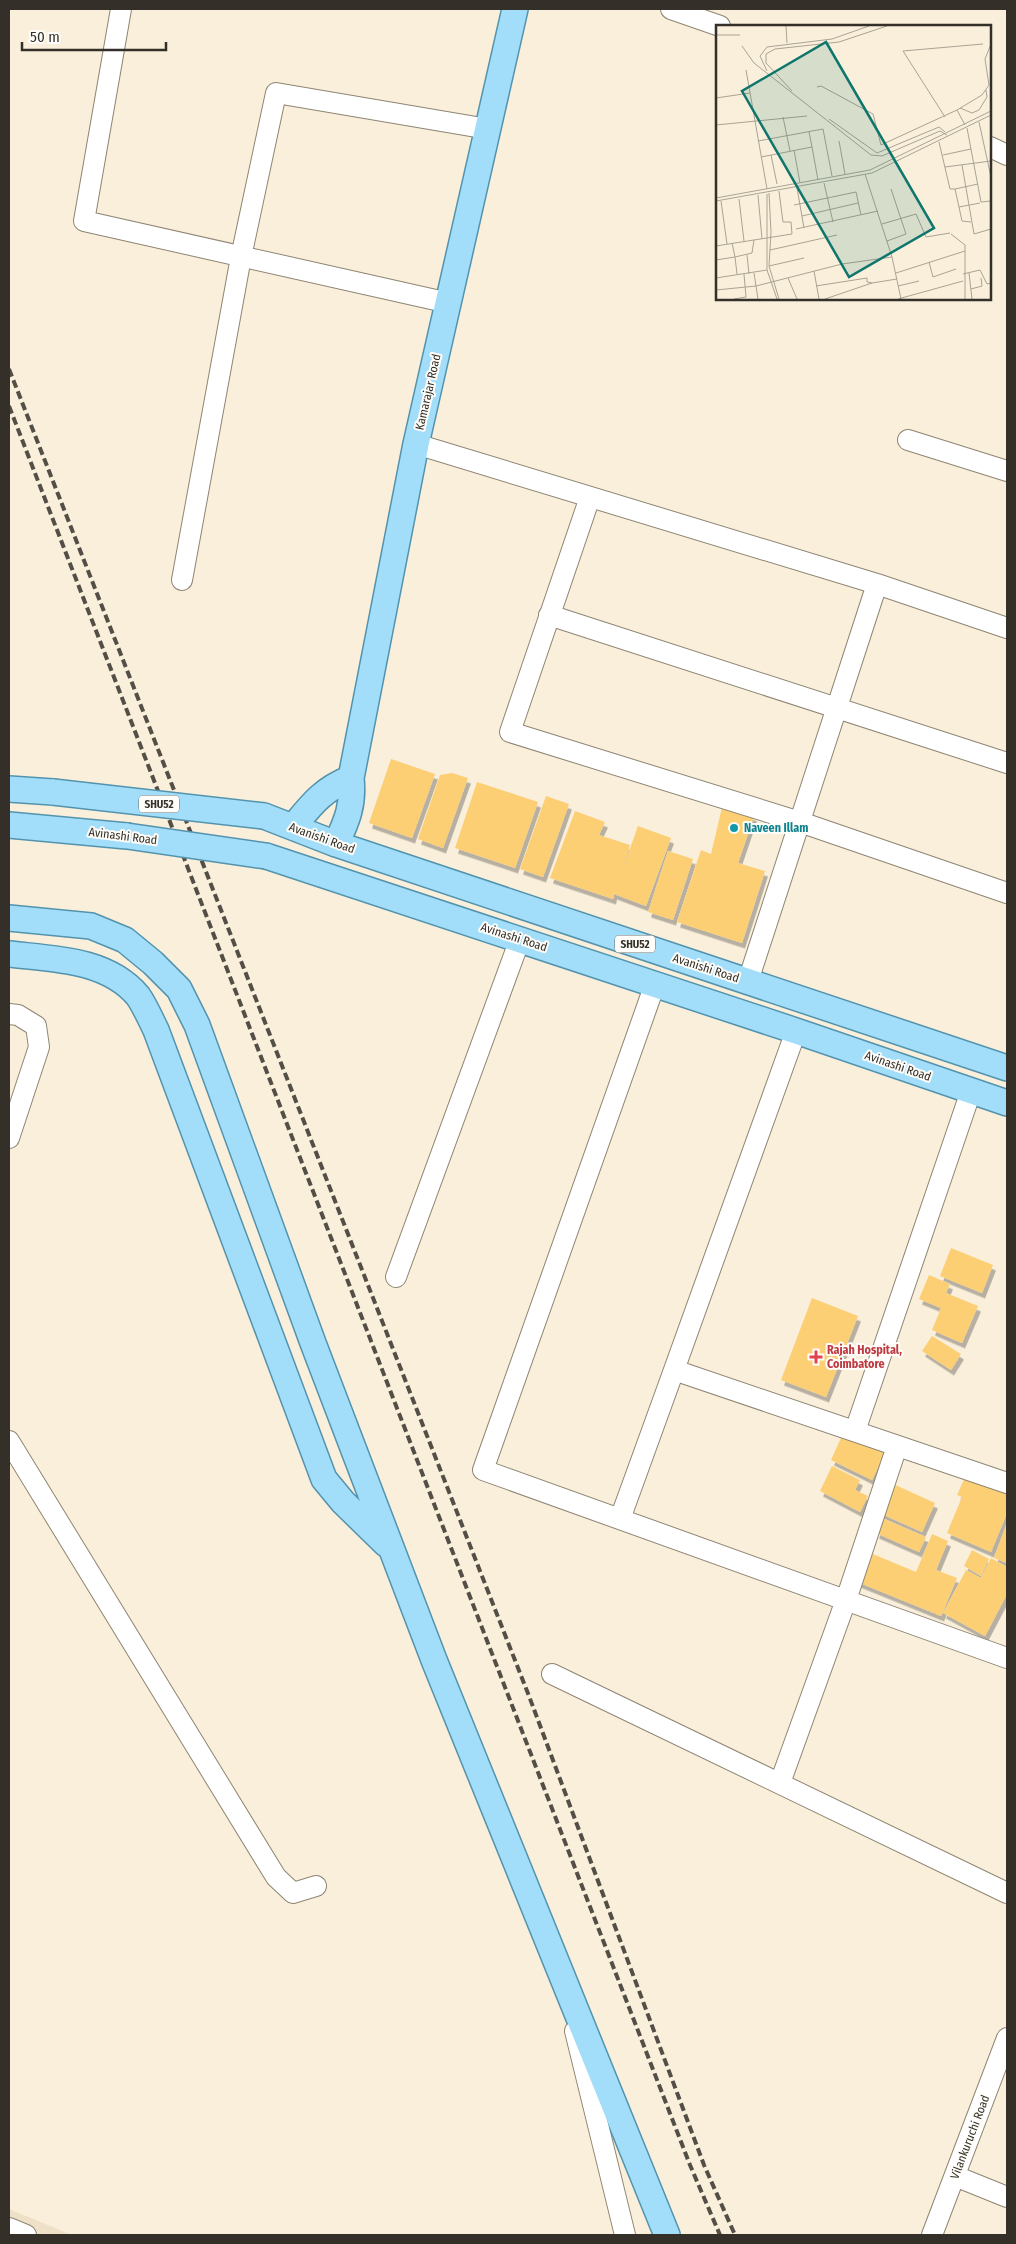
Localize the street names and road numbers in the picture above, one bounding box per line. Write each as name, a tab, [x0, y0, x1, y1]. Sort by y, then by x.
street label: Kamarajar Road	[412, 353, 444, 431]
road number: SHU52	[139, 796, 179, 812]
street label: Avanishi Road	[287, 820, 357, 856]
street label: Avinashi Road	[88, 825, 158, 847]
street label: Avinashi Road	[479, 920, 549, 954]
road number: SHU52	[615, 936, 655, 952]
street label: Avanishi Road	[671, 951, 741, 985]
street label: Avinashi Road	[863, 1048, 933, 1084]
street label: Vilankuruchi Road	[948, 2093, 992, 2181]

